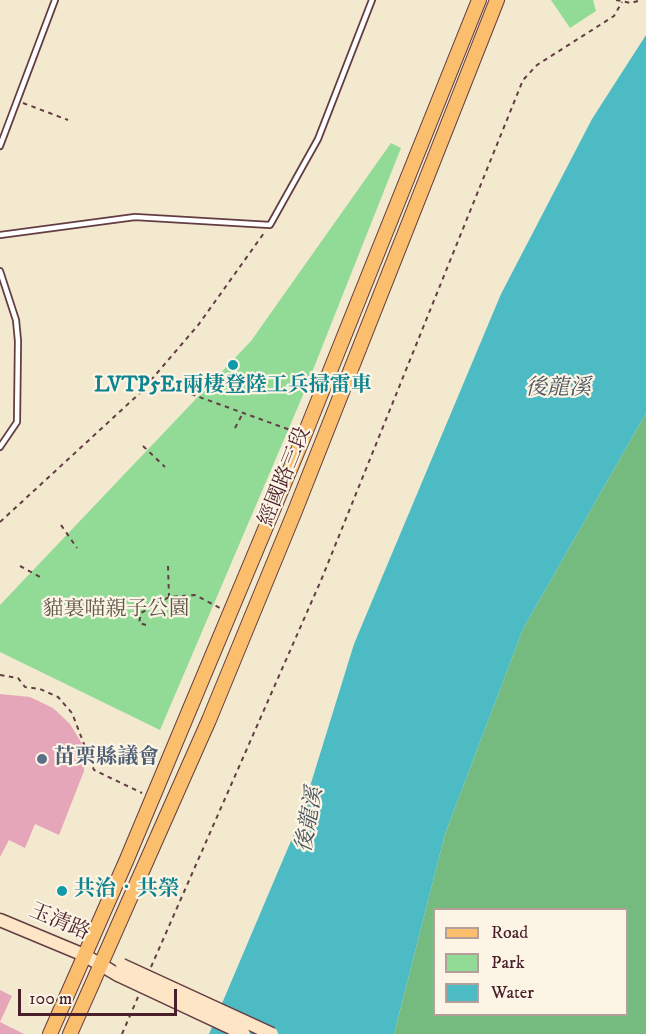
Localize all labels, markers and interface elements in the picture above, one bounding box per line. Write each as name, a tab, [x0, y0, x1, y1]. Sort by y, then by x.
marker: LVTP5E1兩棲登陸工兵掃雷車	[226, 358, 240, 372]
place label: LVTP5E1兩棲登陸工兵掃雷車	[94, 374, 372, 400]
water label: 後龍溪	[525, 376, 591, 402]
street label: 經國路三段	[255, 424, 317, 530]
park label: 貓裏喵親子公園	[43, 598, 189, 624]
place label: 苗栗縣議會	[54, 746, 159, 772]
marker: 苗栗縣議會	[35, 752, 49, 766]
water label: 後龍溪	[292, 785, 330, 855]
place label: 共治‧共榮	[74, 878, 179, 904]
marker: 共治‧共榮	[55, 884, 69, 898]
street label: 玉清路	[25, 899, 93, 947]
legend	[433, 908, 628, 1016]
text: Road	[491, 922, 528, 944]
text: Park	[491, 952, 525, 974]
scale bar	[21, 977, 180, 1015]
text: Water	[491, 982, 534, 1004]
text: 100 m	[29, 988, 72, 1010]

